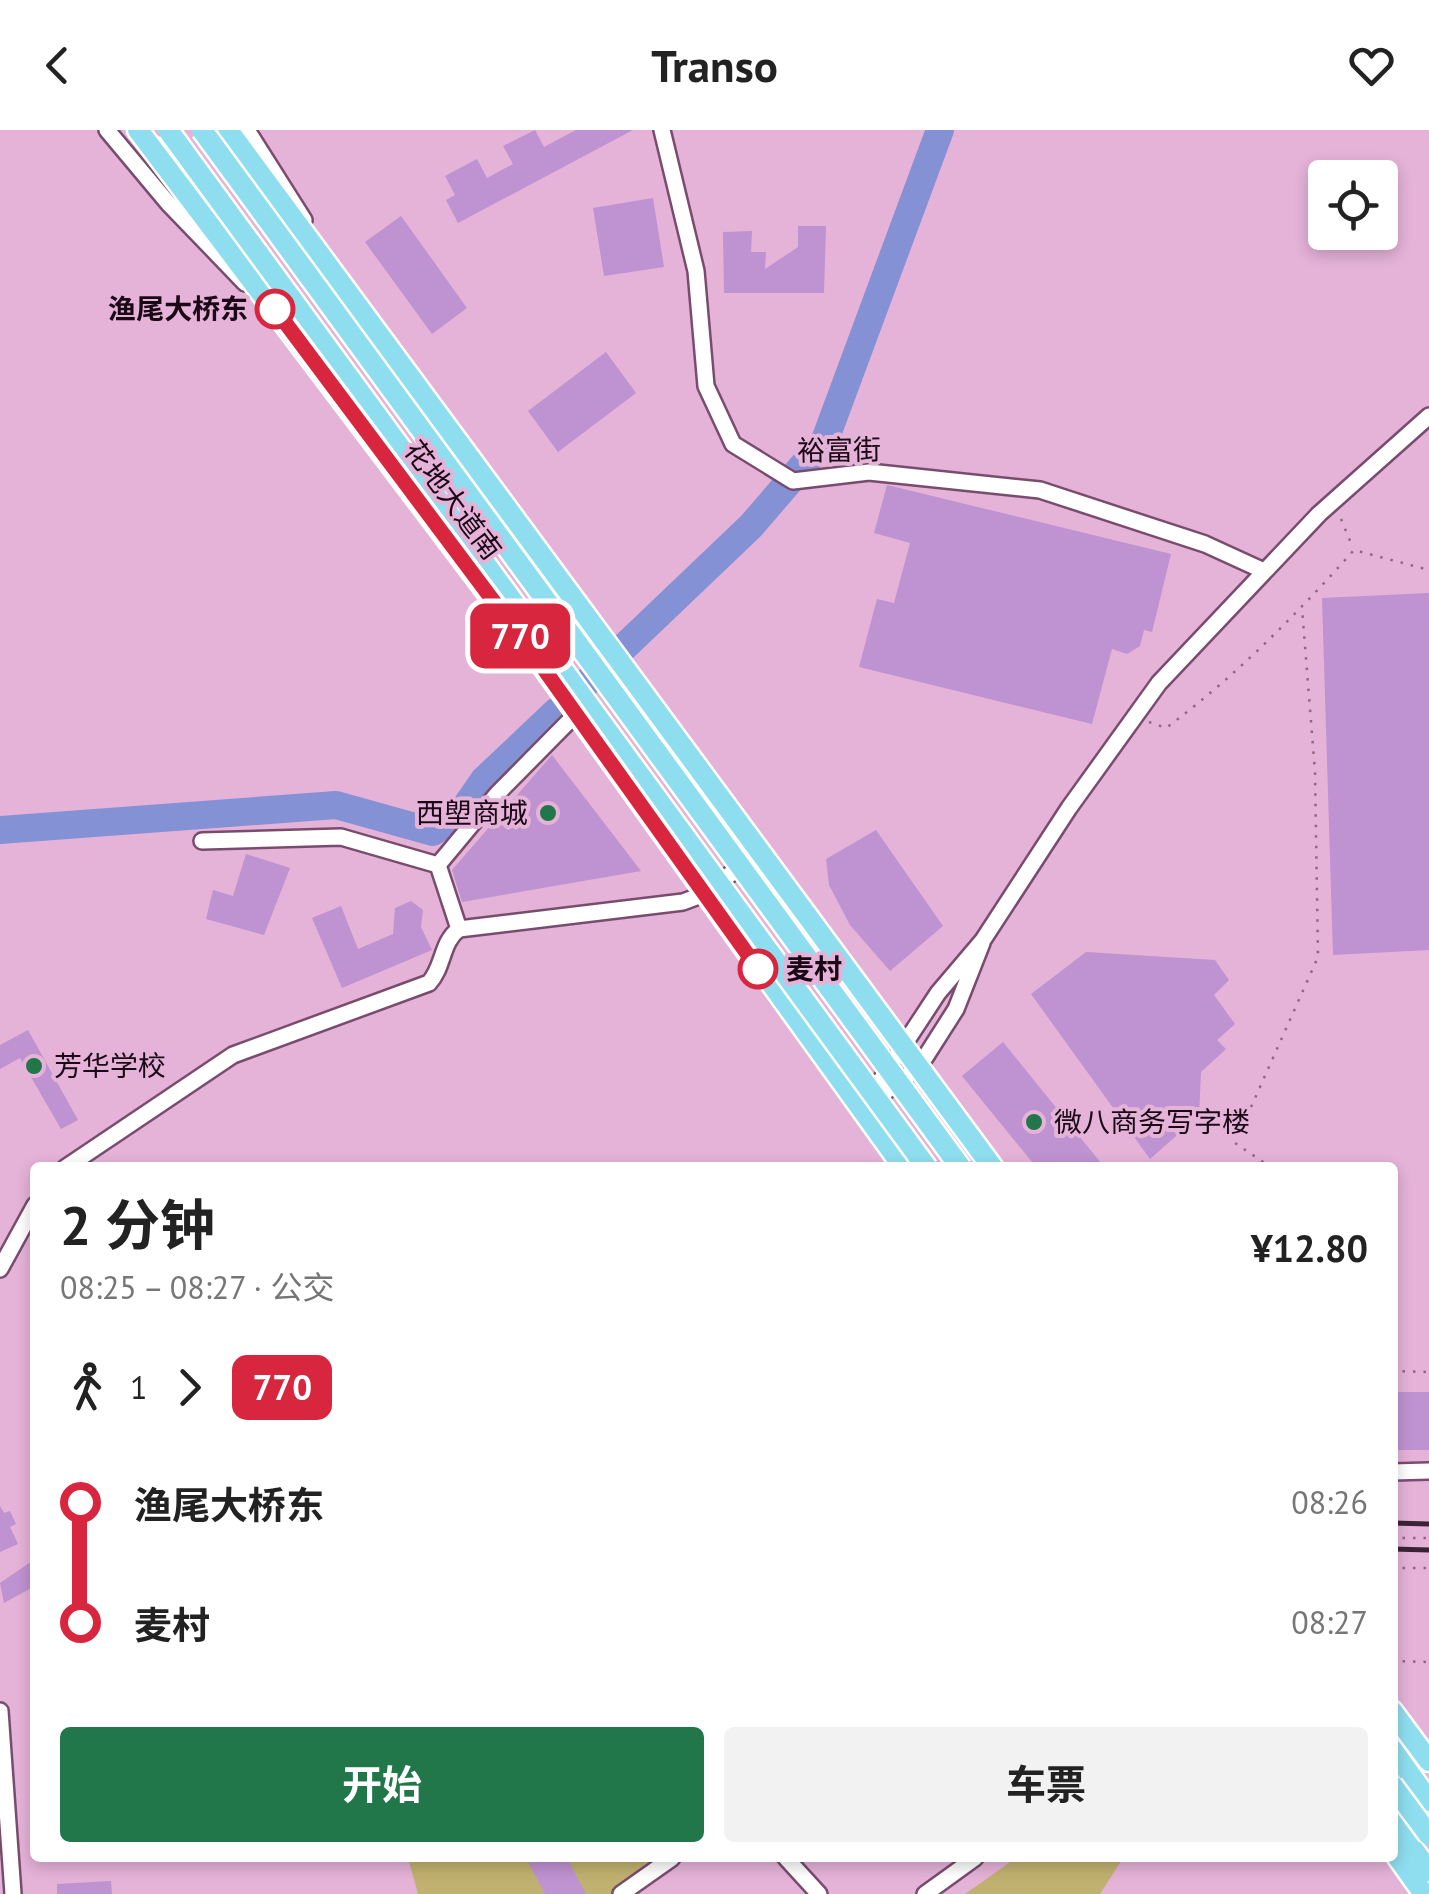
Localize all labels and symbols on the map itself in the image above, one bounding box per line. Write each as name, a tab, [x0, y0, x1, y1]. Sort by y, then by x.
place label: 渔尾大桥东	[108, 290, 248, 327]
marker: 渔尾大桥东	[256, 290, 294, 328]
street label: 裕富街	[797, 430, 881, 469]
street label: 花地大道南	[396, 433, 510, 567]
line badge: 770	[462, 604, 578, 668]
place label: 西塱商城	[416, 794, 528, 831]
marker: 西塱商城	[537, 802, 559, 824]
marker: 麦村	[739, 950, 777, 988]
place label: 麦村	[786, 950, 842, 987]
place label: 芳华学校	[54, 1047, 166, 1084]
marker: 芳华学校	[23, 1055, 45, 1077]
place label: 微八商务写字楼	[1054, 1103, 1250, 1140]
marker: 微八商务写字楼	[1023, 1111, 1045, 1133]

